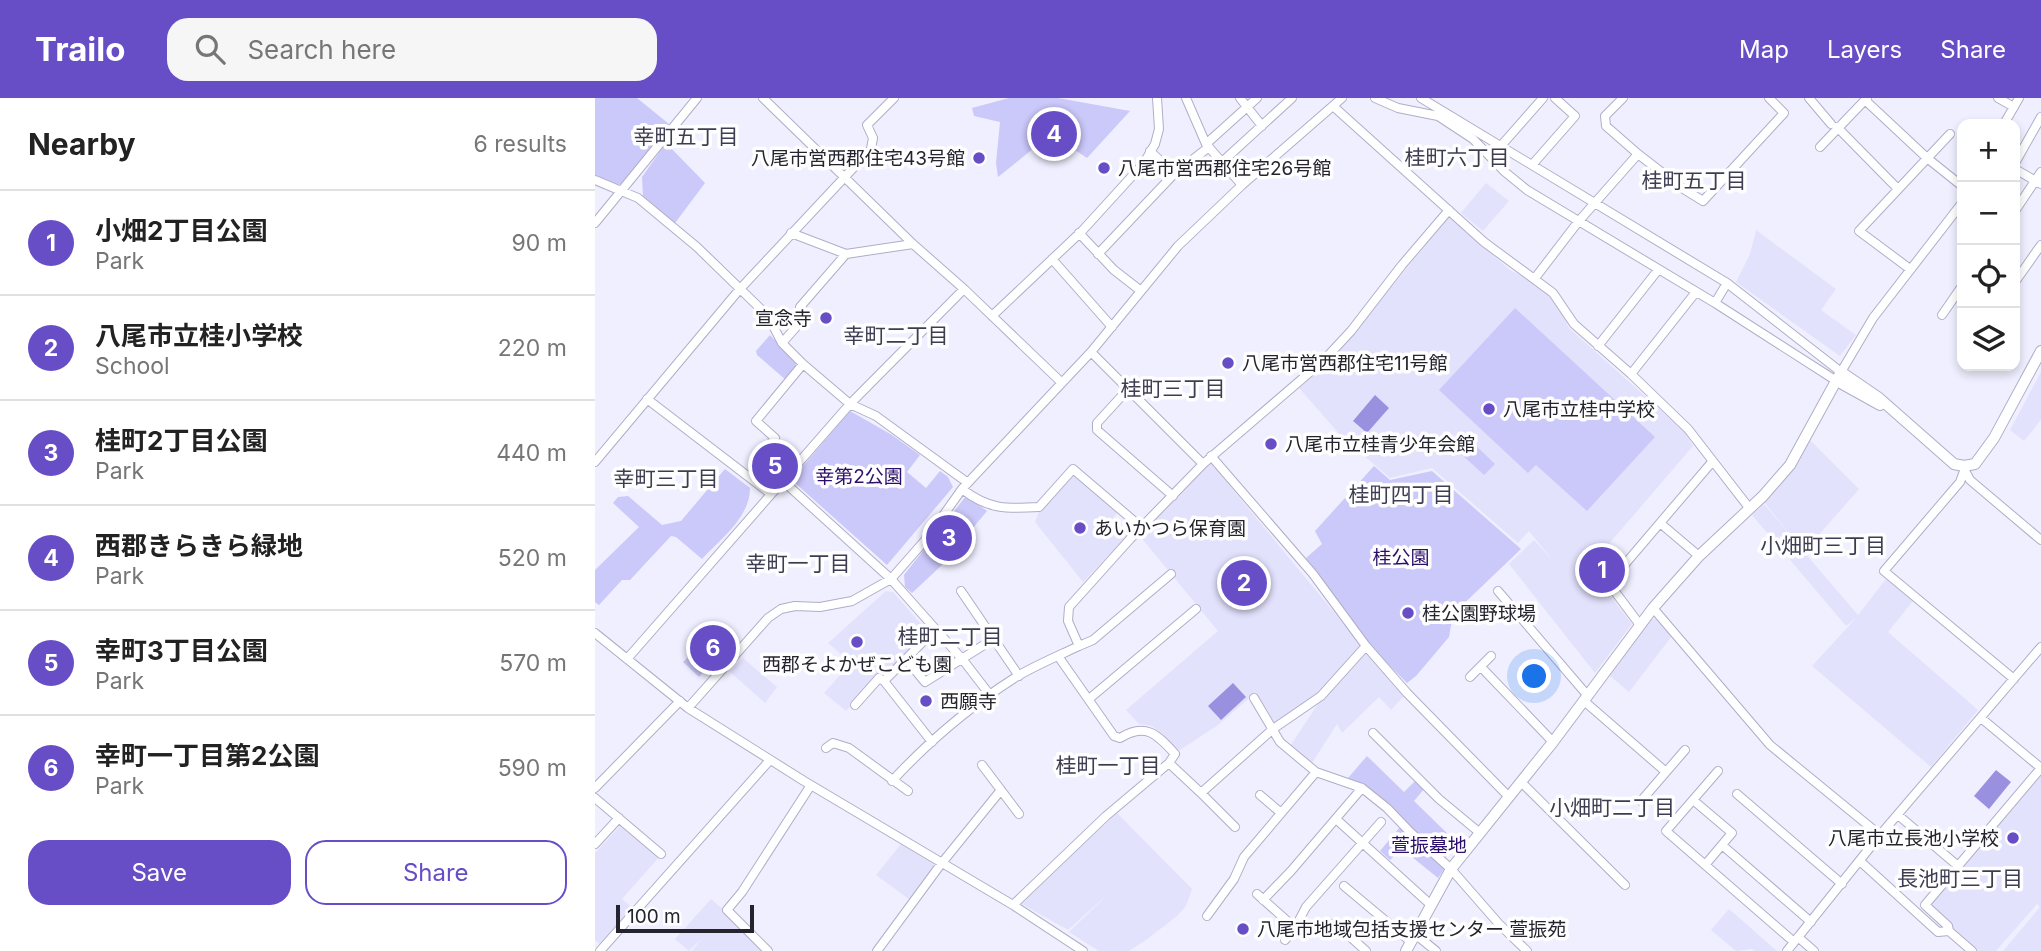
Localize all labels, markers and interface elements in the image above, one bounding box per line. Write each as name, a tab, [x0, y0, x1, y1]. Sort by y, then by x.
search box	[167, 18, 657, 81]
text: Trailo	[35, 29, 125, 69]
icon: search	[191, 30, 229, 68]
text: Search here	[247, 34, 396, 65]
text: Map	[1739, 35, 1789, 64]
text: Layers	[1827, 35, 1902, 64]
text: Share	[1940, 35, 2006, 64]
pin: 4	[1031, 108, 1077, 160]
map controls	[1957, 119, 2020, 371]
button: +	[1957, 119, 2020, 182]
district label: 幸町五丁目	[634, 124, 739, 149]
text: Nearby	[28, 126, 136, 162]
text: 6 results	[473, 130, 567, 158]
district label: 桂町六丁目	[1405, 145, 1510, 170]
place label: 八尾市営西郡住宅43号館	[751, 147, 965, 170]
marker: 八尾市営西郡住宅43号館	[971, 150, 987, 166]
place label: 八尾市営西郡住宅26号館	[1118, 157, 1331, 180]
marker: 八尾市営西郡住宅26号館	[1096, 160, 1112, 176]
district label: 桂町五丁目	[1642, 168, 1747, 193]
button: −	[1957, 182, 2020, 245]
text: 小畑2丁目公園	[95, 215, 267, 246]
text: 1	[46, 229, 56, 257]
text: 90 m	[512, 229, 567, 257]
button: locate	[1957, 245, 2020, 308]
text: Park	[95, 247, 144, 275]
place label: 宣念寺	[755, 307, 812, 330]
button: layers	[1957, 308, 2020, 371]
marker: 宣念寺	[818, 310, 834, 326]
text: 八尾市立桂小学校	[95, 320, 303, 351]
district label: 幸町二丁目	[844, 323, 949, 348]
text: 2	[44, 334, 58, 362]
text: 220 m	[498, 334, 567, 362]
text: School	[95, 352, 170, 380]
place label: 八尾市営西郡住宅11号館	[1242, 352, 1447, 375]
marker: 八尾市営西郡住宅11号館	[1220, 355, 1236, 371]
district label: 桂町三丁目	[1121, 376, 1226, 401]
place label: 八尾市立桂中学校	[1503, 398, 1655, 421]
marker: 八尾市立桂中学校	[1481, 401, 1497, 417]
text: 桂町2丁目公園	[95, 425, 267, 456]
place label: 八尾市立桂青少年会館	[1285, 433, 1475, 456]
marker: 八尾市立桂青少年会館	[1263, 436, 1279, 452]
text: 3	[44, 439, 58, 467]
text: 440 m	[496, 439, 567, 467]
pin: 5	[752, 440, 798, 492]
text: Park	[95, 457, 144, 485]
park label: 幸第2公園	[815, 465, 903, 488]
district label: 幸町三丁目	[614, 466, 719, 491]
district label: 桂町四丁目	[1349, 482, 1454, 507]
pin: 3	[926, 512, 972, 564]
place label: あいかつら保育園	[1094, 517, 1246, 540]
marker: あいかつら保育園	[1072, 520, 1088, 536]
text: 西郡きらきら緑地	[95, 530, 303, 561]
district label: 小畑町三丁目	[1760, 533, 1886, 558]
text: 4	[43, 544, 59, 572]
text: 520 m	[498, 544, 567, 572]
pin: 1	[1579, 544, 1625, 596]
park label: 桂公園	[1372, 546, 1430, 569]
district label: 幸町一丁目	[746, 551, 851, 576]
pin: 2	[1221, 557, 1267, 609]
text: Park	[95, 562, 144, 590]
place label: 桂公園野球場	[1422, 602, 1536, 625]
marker: 桂公園野球場	[1400, 605, 1416, 621]
pin: 6	[690, 622, 736, 674]
district label: 桂町二丁目	[898, 624, 1003, 649]
marker: 西郡そよかぜこども園	[849, 634, 865, 650]
text: 幸町3丁目公園	[95, 635, 268, 666]
text: 5	[44, 649, 58, 677]
text: 570 m	[499, 649, 567, 677]
place label: 西郡そよかぜこども園	[762, 653, 952, 676]
your location	[1517, 659, 1551, 693]
text: Park	[95, 667, 144, 695]
place label: 西願寺	[940, 690, 997, 713]
marker: 西願寺	[918, 693, 934, 709]
text: 幸町一丁目第2公園	[95, 740, 319, 771]
district label: 桂町一丁目	[1056, 753, 1161, 778]
text: 6	[44, 754, 58, 782]
text: 590 m	[498, 754, 567, 782]
text: Park	[95, 772, 144, 800]
district label: 小畑町二丁目	[1549, 795, 1675, 820]
place label: 八尾市立長池小学校	[1828, 827, 1999, 850]
marker: 八尾市立長池小学校	[2005, 830, 2021, 846]
park label: 萱振墓地	[1391, 834, 1467, 857]
button: Save	[28, 840, 291, 905]
button: Share	[305, 840, 567, 905]
district label: 長池町三丁目	[1897, 866, 2023, 891]
scale bar	[616, 902, 754, 934]
text: 100 m	[627, 905, 681, 928]
place label: 八尾市地域包括支援センター 萱振苑	[1257, 918, 1566, 941]
marker: 八尾市地域包括支援センター 萱振苑	[1235, 921, 1251, 937]

